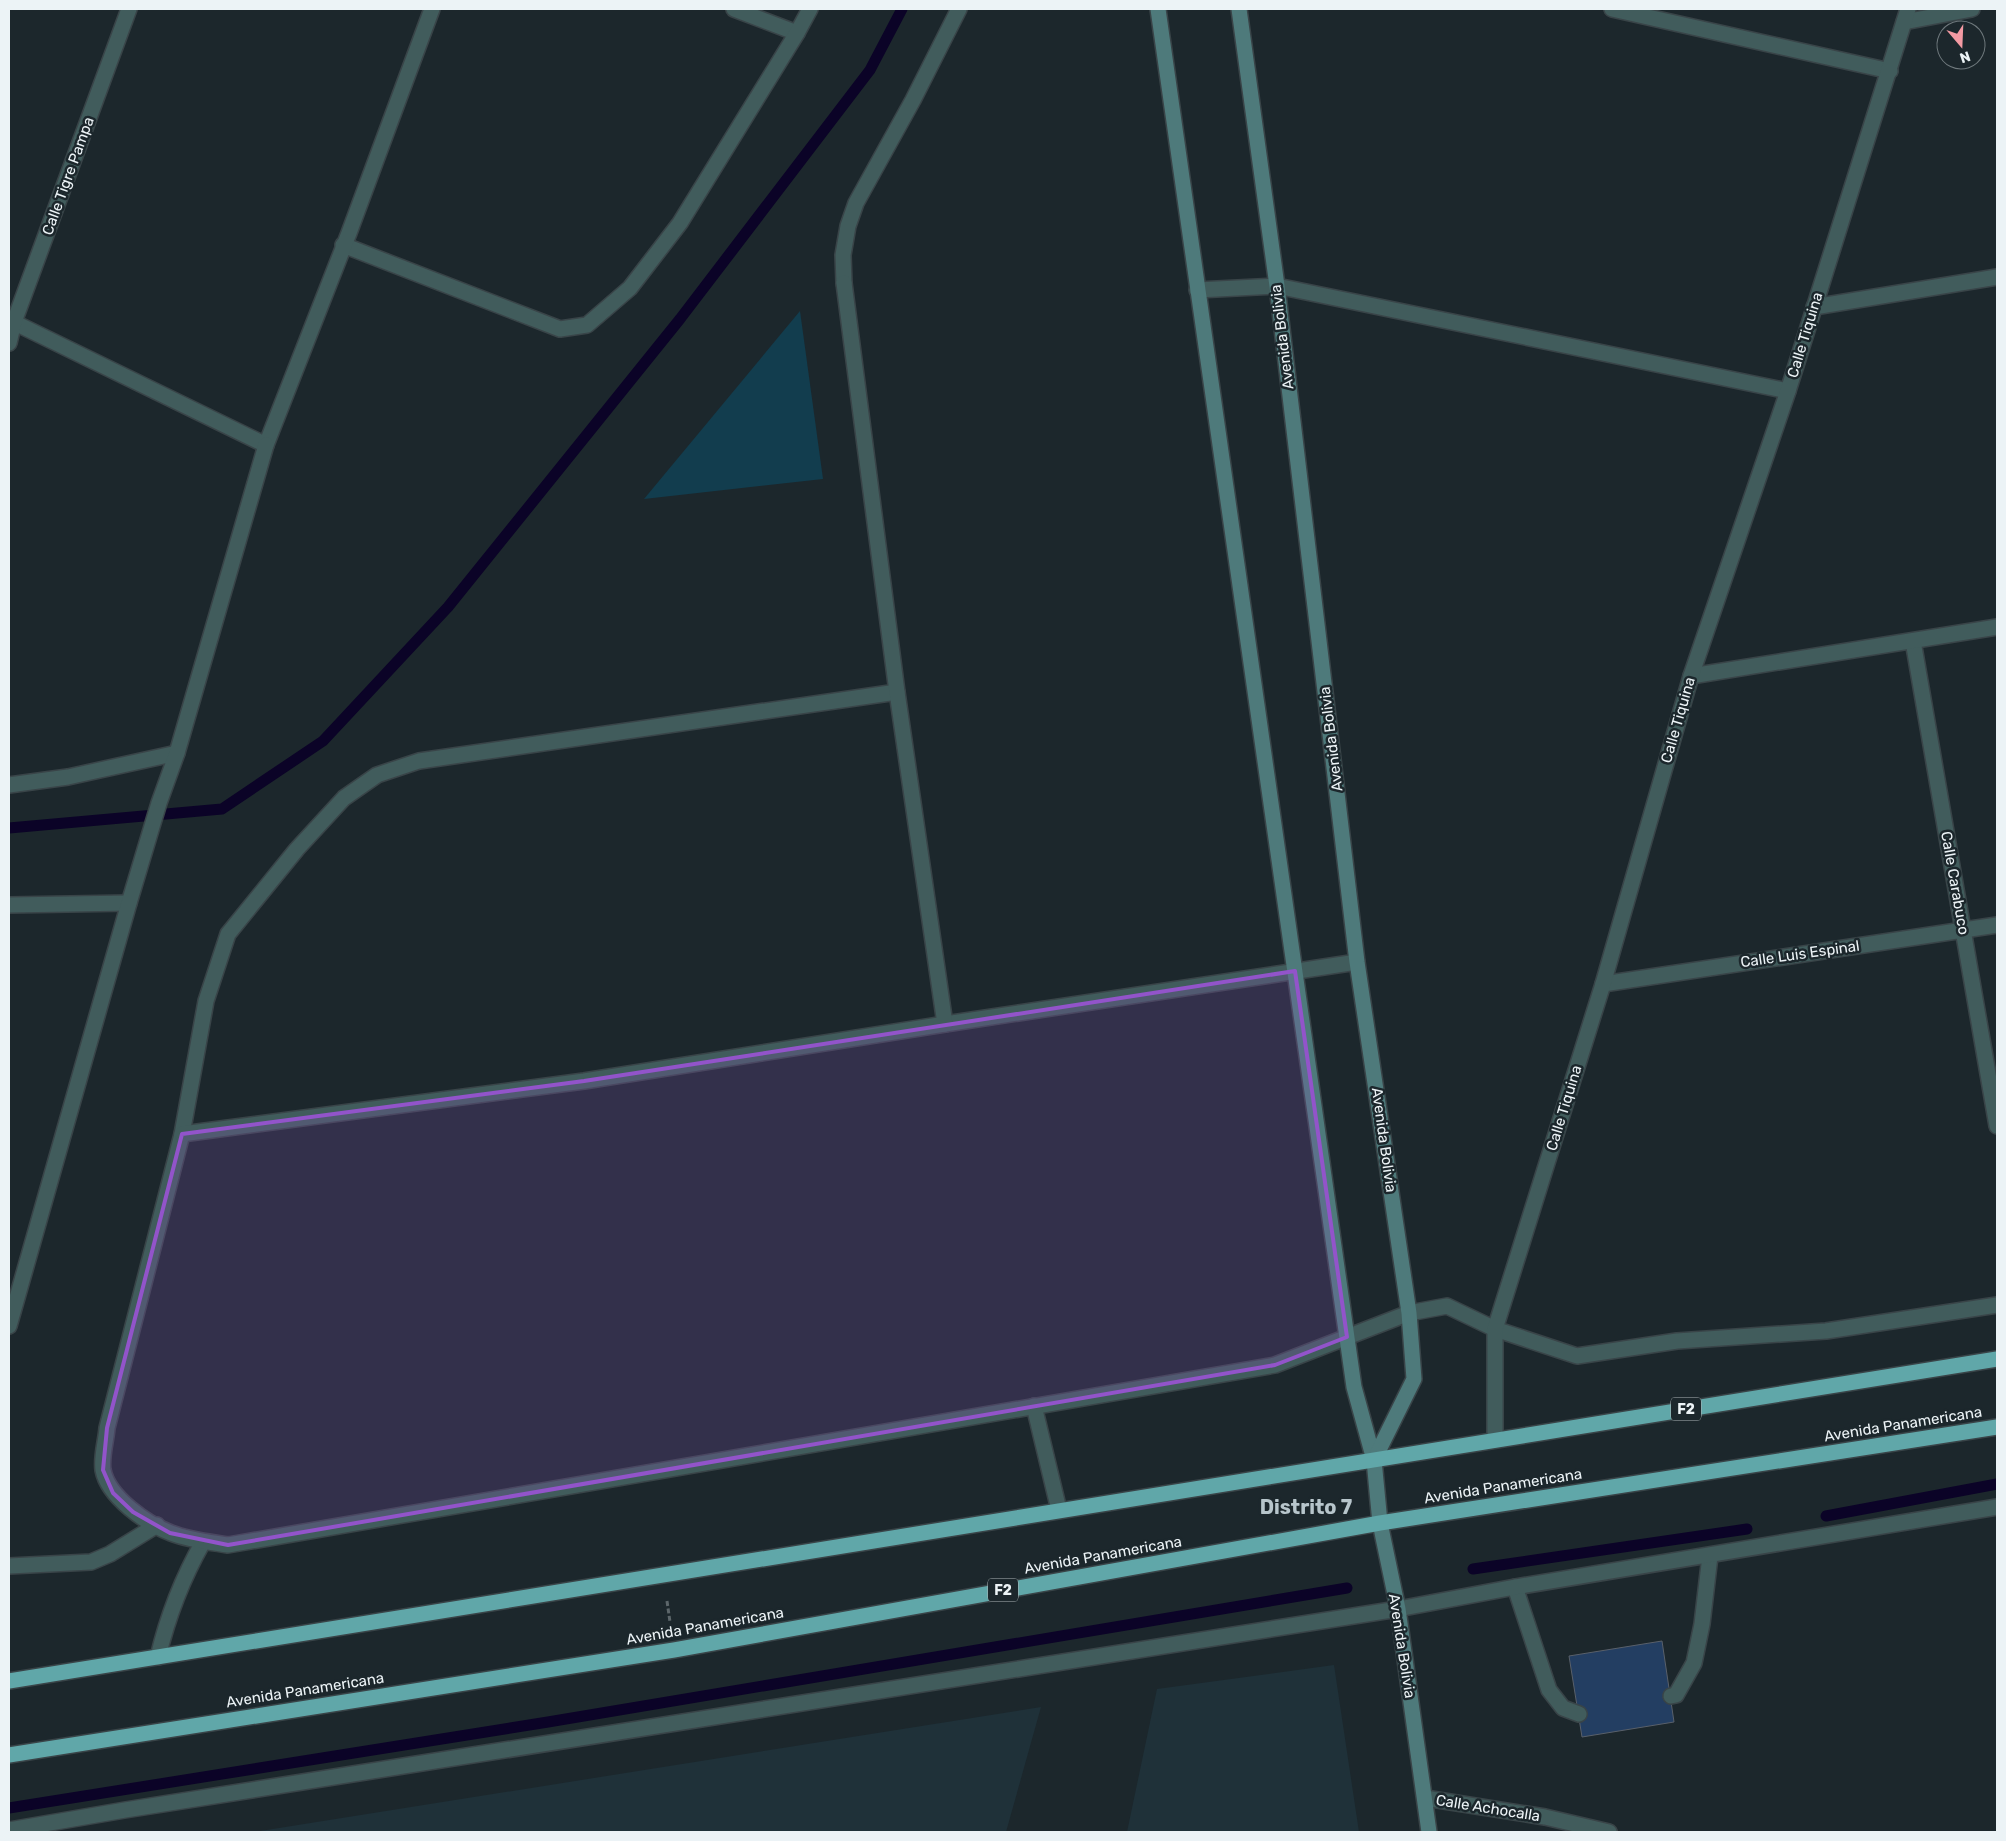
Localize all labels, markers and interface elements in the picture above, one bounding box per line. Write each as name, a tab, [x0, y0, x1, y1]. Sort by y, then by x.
north arrow	[1936, 20, 1986, 70]
text: N	[1958, 47, 1973, 66]
street label: Calle Tigre Pampa	[38, 114, 98, 238]
street label: Avenida Bolivia	[1267, 283, 1297, 391]
street label: Calle Tiquina	[1783, 290, 1827, 380]
street label: Calle Tiquina	[1657, 675, 1699, 765]
street label: Avenida Bolivia	[1316, 685, 1346, 793]
street label: Calle Carabuco	[1937, 830, 1973, 936]
street label: Calle Luis Espinal	[1739, 937, 1861, 971]
street label: Calle Tiquina	[1542, 1063, 1586, 1153]
street label: Avenida Bolivia	[1368, 1086, 1400, 1194]
road number: F2	[1671, 1398, 1701, 1420]
street label: Avenida Panamericana	[1823, 1403, 1983, 1445]
street label: Avenida Panamericana	[1423, 1465, 1583, 1507]
district label: Distrito 7	[1260, 1495, 1352, 1519]
street label: Avenida Panamericana	[1023, 1532, 1183, 1578]
road number: F2	[988, 1578, 1018, 1602]
street label: Avenida Bolivia	[1385, 1592, 1419, 1700]
street label: Avenida Panamericana	[625, 1603, 785, 1649]
street label: Avenida Panamericana	[225, 1669, 385, 1711]
street label: Calle Achocalla	[1435, 1791, 1541, 1825]

